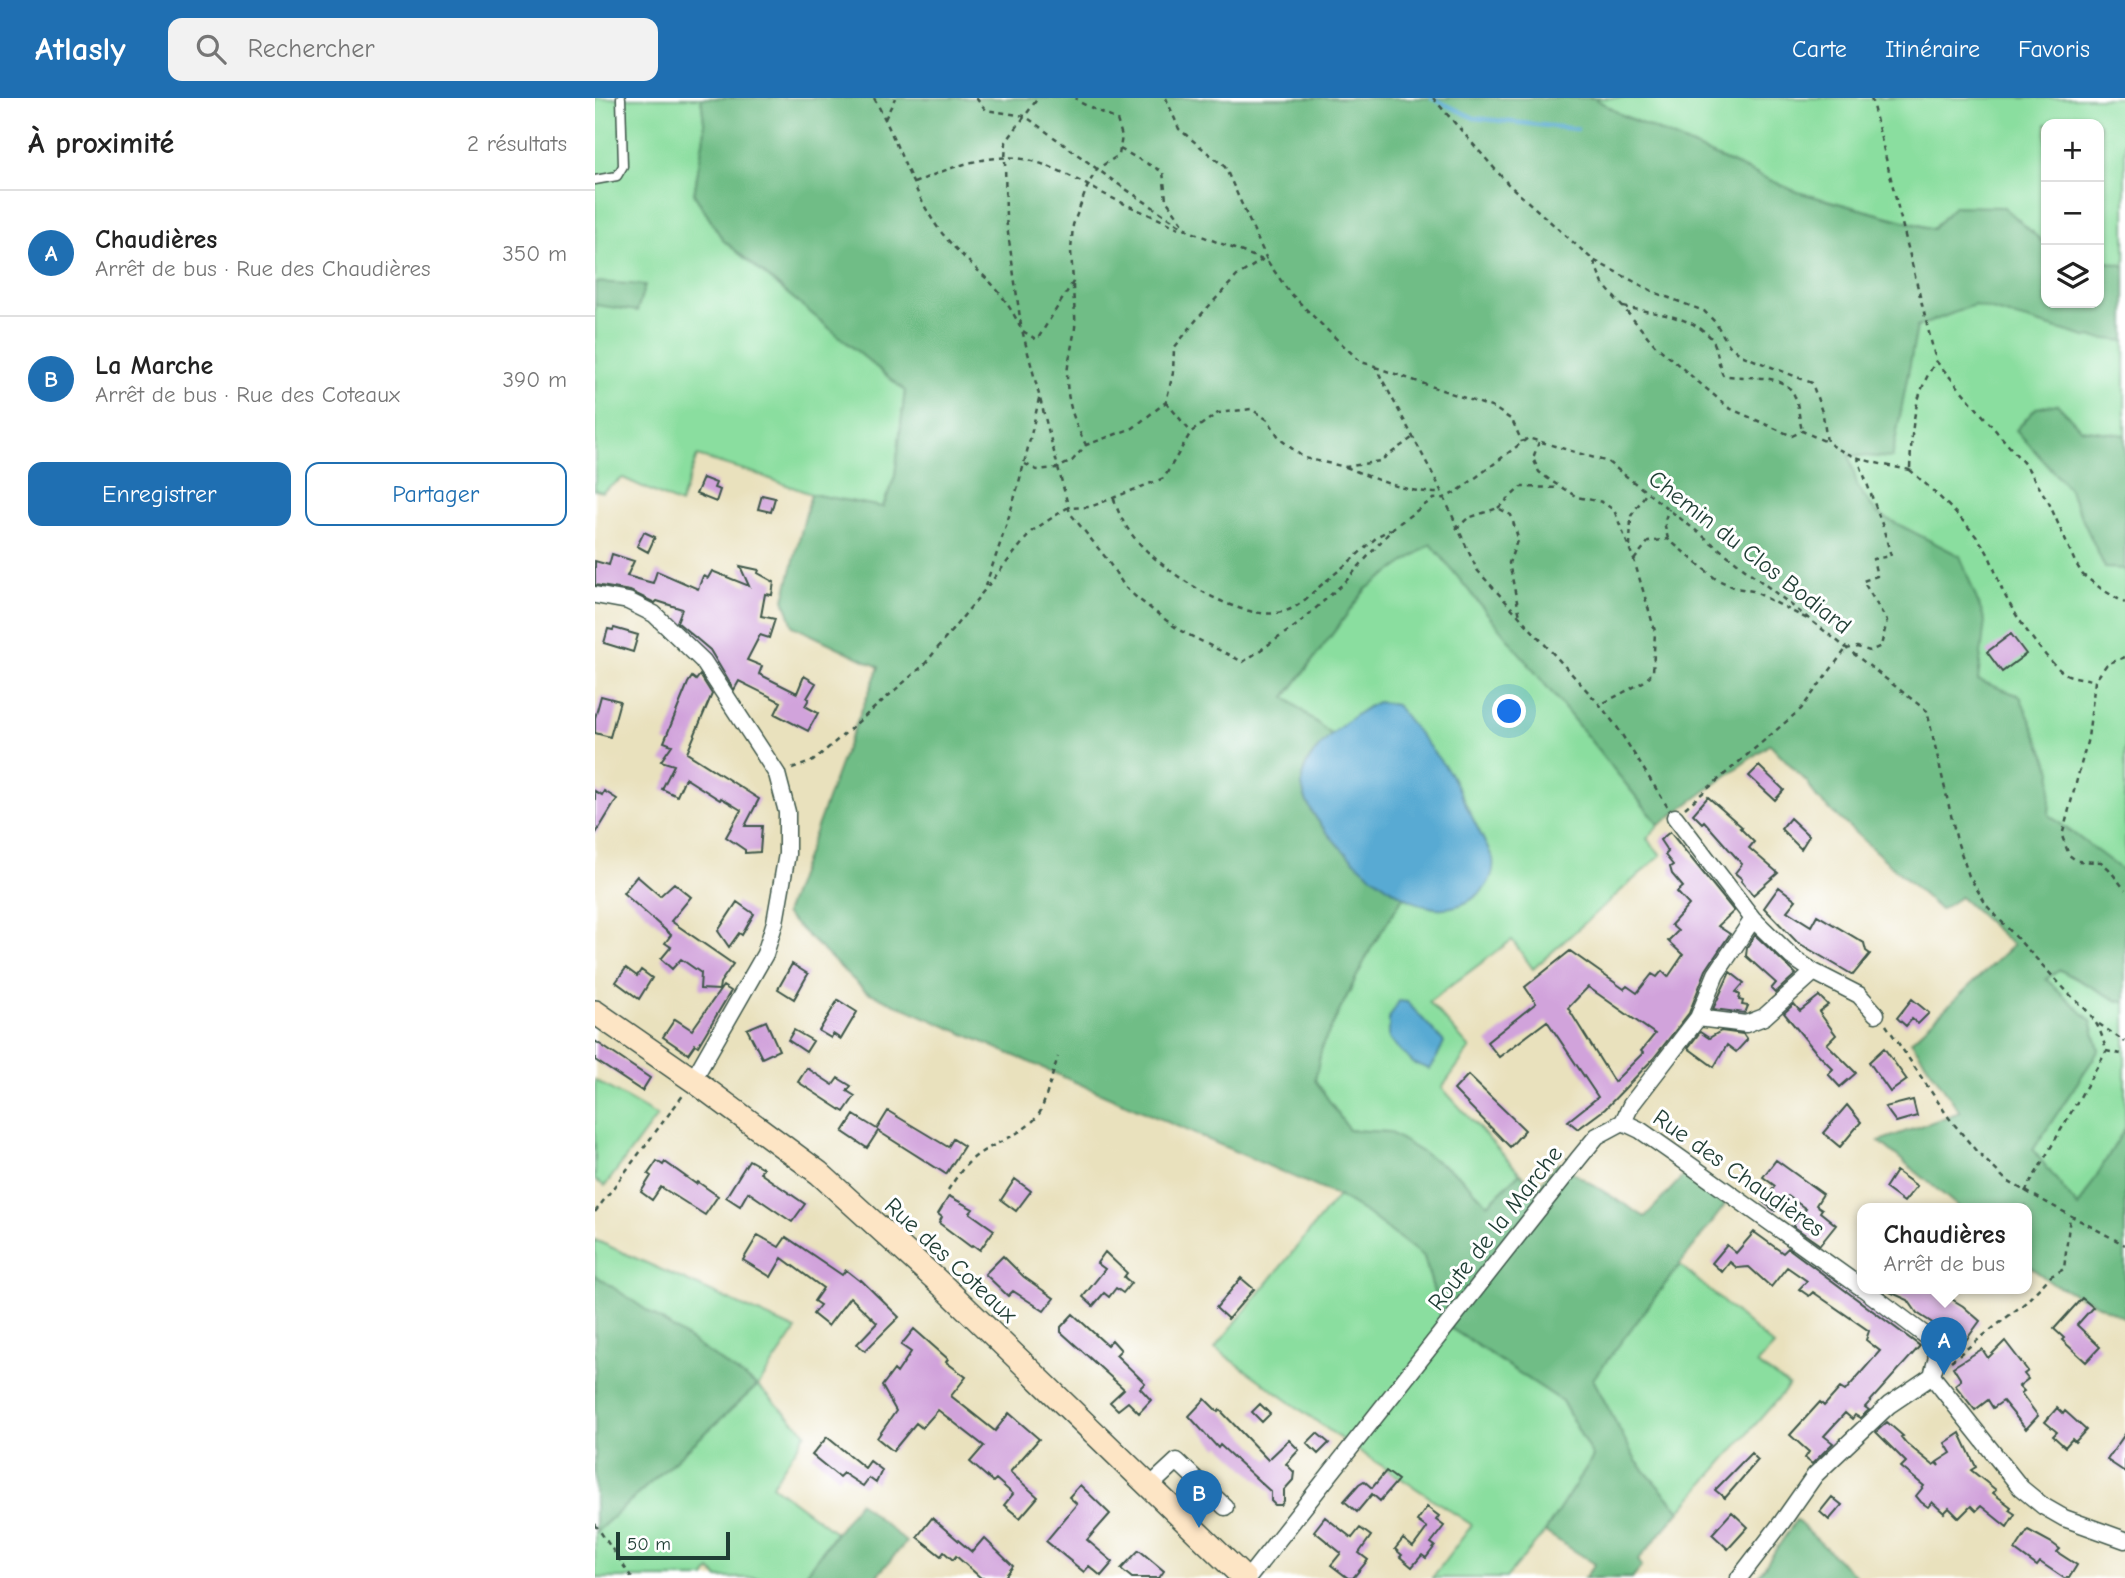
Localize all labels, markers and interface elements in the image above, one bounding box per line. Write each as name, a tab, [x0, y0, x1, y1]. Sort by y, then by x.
search box	[168, 18, 658, 81]
text: Atlasly	[35, 30, 126, 68]
icon: search	[192, 30, 230, 68]
text: Rechercher	[248, 34, 375, 64]
text: Carte	[1792, 35, 1847, 63]
text: Itinéraire	[1885, 35, 1980, 63]
text: Favoris	[2018, 35, 2090, 63]
map controls	[2041, 119, 2104, 308]
button: +	[2041, 119, 2104, 182]
text: À proximité	[28, 126, 174, 161]
text: 2 résultats	[467, 130, 567, 157]
button: −	[2041, 182, 2104, 245]
text: Chaudières	[95, 225, 217, 255]
text: A	[45, 240, 57, 267]
text: 350 m	[502, 240, 567, 267]
button: layers	[2041, 245, 2104, 308]
text: Arrêt de bus · Rue des Chaudières	[95, 255, 431, 282]
text: La Marche	[95, 351, 213, 381]
text: B	[44, 366, 58, 393]
text: 390 m	[502, 366, 567, 393]
text: Arrêt de bus · Rue des Coteaux	[95, 381, 400, 408]
button: Enregistrer	[28, 462, 291, 526]
button: Partager	[305, 462, 567, 526]
street label: Chemin du Clos Bodiard	[1643, 464, 1857, 640]
your location	[1492, 694, 1526, 728]
street label: Rue des Chaudières	[1648, 1103, 1830, 1243]
street label: Route de la Marche	[1422, 1140, 1568, 1316]
street label: Rue des Coteaux	[879, 1192, 1023, 1329]
popup	[1857, 1203, 2032, 1294]
text: Chaudières	[1883, 1220, 2006, 1250]
text: Arrêt de bus	[1883, 1250, 2005, 1277]
pin: A	[1921, 1317, 1967, 1375]
pin: B	[1176, 1470, 1222, 1528]
scale bar	[616, 1529, 730, 1561]
text: 50 m	[627, 1533, 671, 1555]

